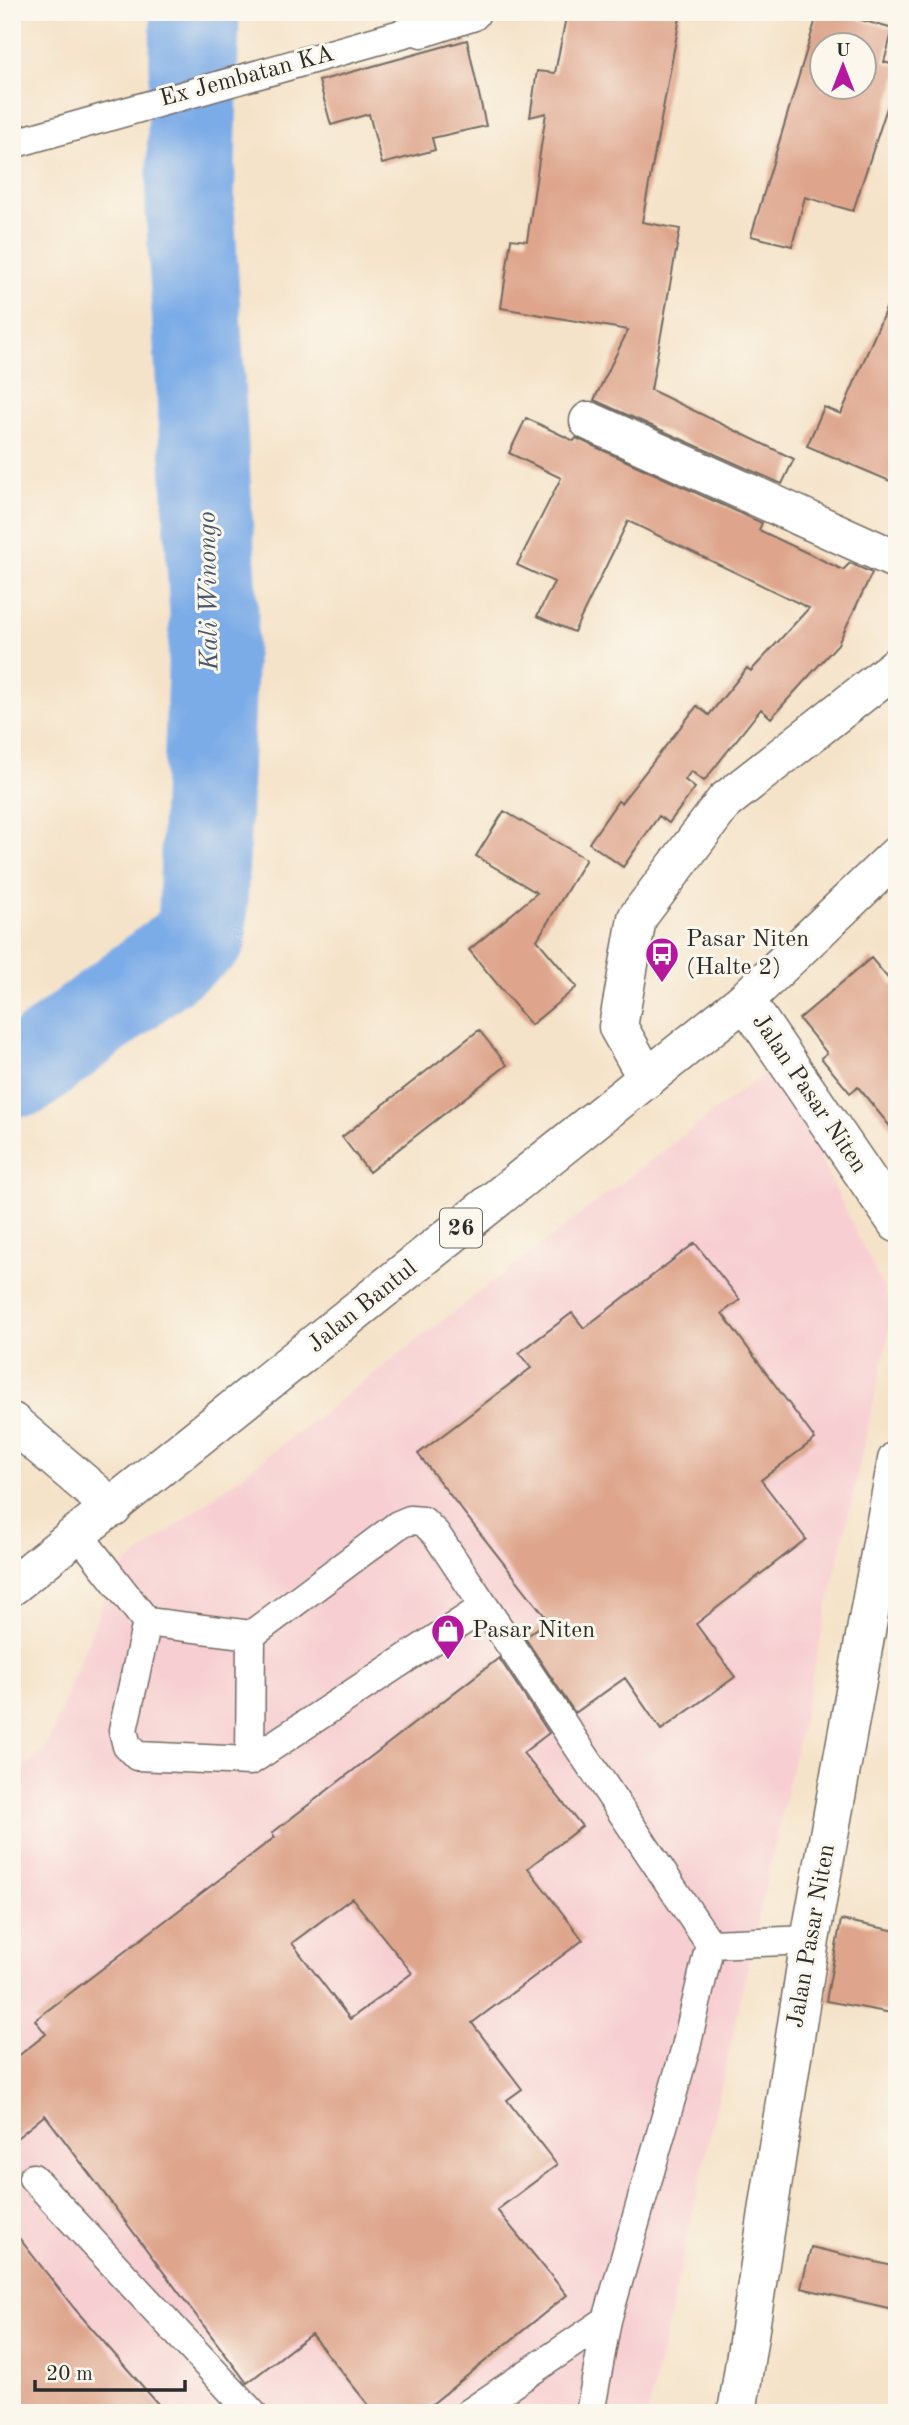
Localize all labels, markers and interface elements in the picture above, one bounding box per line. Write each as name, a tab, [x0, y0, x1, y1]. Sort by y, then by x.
north arrow	[808, 32, 878, 102]
street label: Ex Jembatan KA	[157, 42, 337, 112]
text: U	[835, 42, 851, 61]
water label: Kali Winongo	[195, 511, 223, 672]
place label: Pasar Niten (Halte 2)	[686, 928, 809, 980]
bus stop icon: Pasar Niten (Halte 2)	[643, 935, 681, 984]
street label: Jalan Pasar Niten	[747, 1010, 871, 1178]
road number: 26	[440, 1208, 482, 1247]
street label: Jalan Bantul	[304, 1256, 422, 1358]
shop icon: Pasar Niten	[429, 1612, 467, 1661]
place label: Pasar Niten	[472, 1619, 595, 1643]
street label: Jalan Pasar Niten	[784, 1842, 840, 2030]
scale bar	[35, 2348, 186, 2392]
text: 20 m	[46, 2364, 93, 2385]

